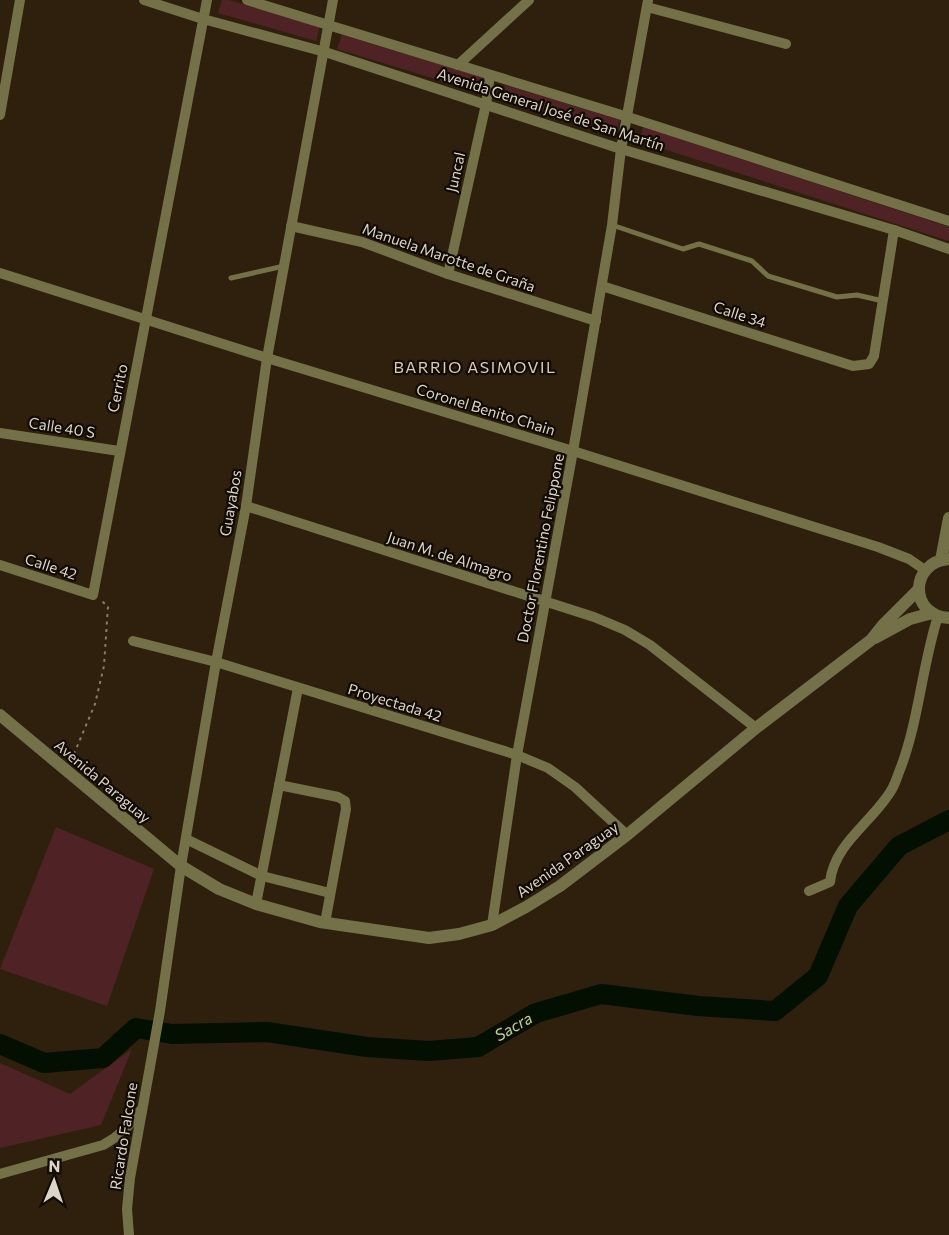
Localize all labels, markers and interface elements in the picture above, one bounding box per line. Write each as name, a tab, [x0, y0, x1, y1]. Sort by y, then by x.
street label: Avenida General José de San Martín	[435, 64, 667, 154]
street label: Juncal	[442, 150, 468, 194]
street label: Manuela Marotte de Graña	[360, 219, 538, 295]
street label: Calle 34	[711, 297, 769, 331]
district label: BARRIO ASIMOVIL	[393, 357, 557, 376]
street label: Cerrito	[103, 362, 131, 414]
street label: Coronel Benito Chain	[414, 379, 558, 439]
street label: Calle 40 S	[28, 413, 97, 441]
street label: Doctor Florentino Felippone	[513, 452, 567, 644]
street label: Guayabos	[215, 468, 245, 538]
street label: Juan M. de Almagro	[385, 527, 515, 585]
street label: Calle 42	[23, 549, 79, 583]
street label: Proyectada 42	[346, 679, 444, 725]
street label: Avenida Paraguay	[51, 736, 155, 827]
street label: Avenida Paraguay	[513, 817, 621, 901]
water label: Sacra	[491, 1008, 535, 1044]
street label: Ricardo Falcone	[106, 1081, 140, 1191]
north arrow	[24, 1151, 84, 1211]
text: N	[48, 1156, 61, 1175]

